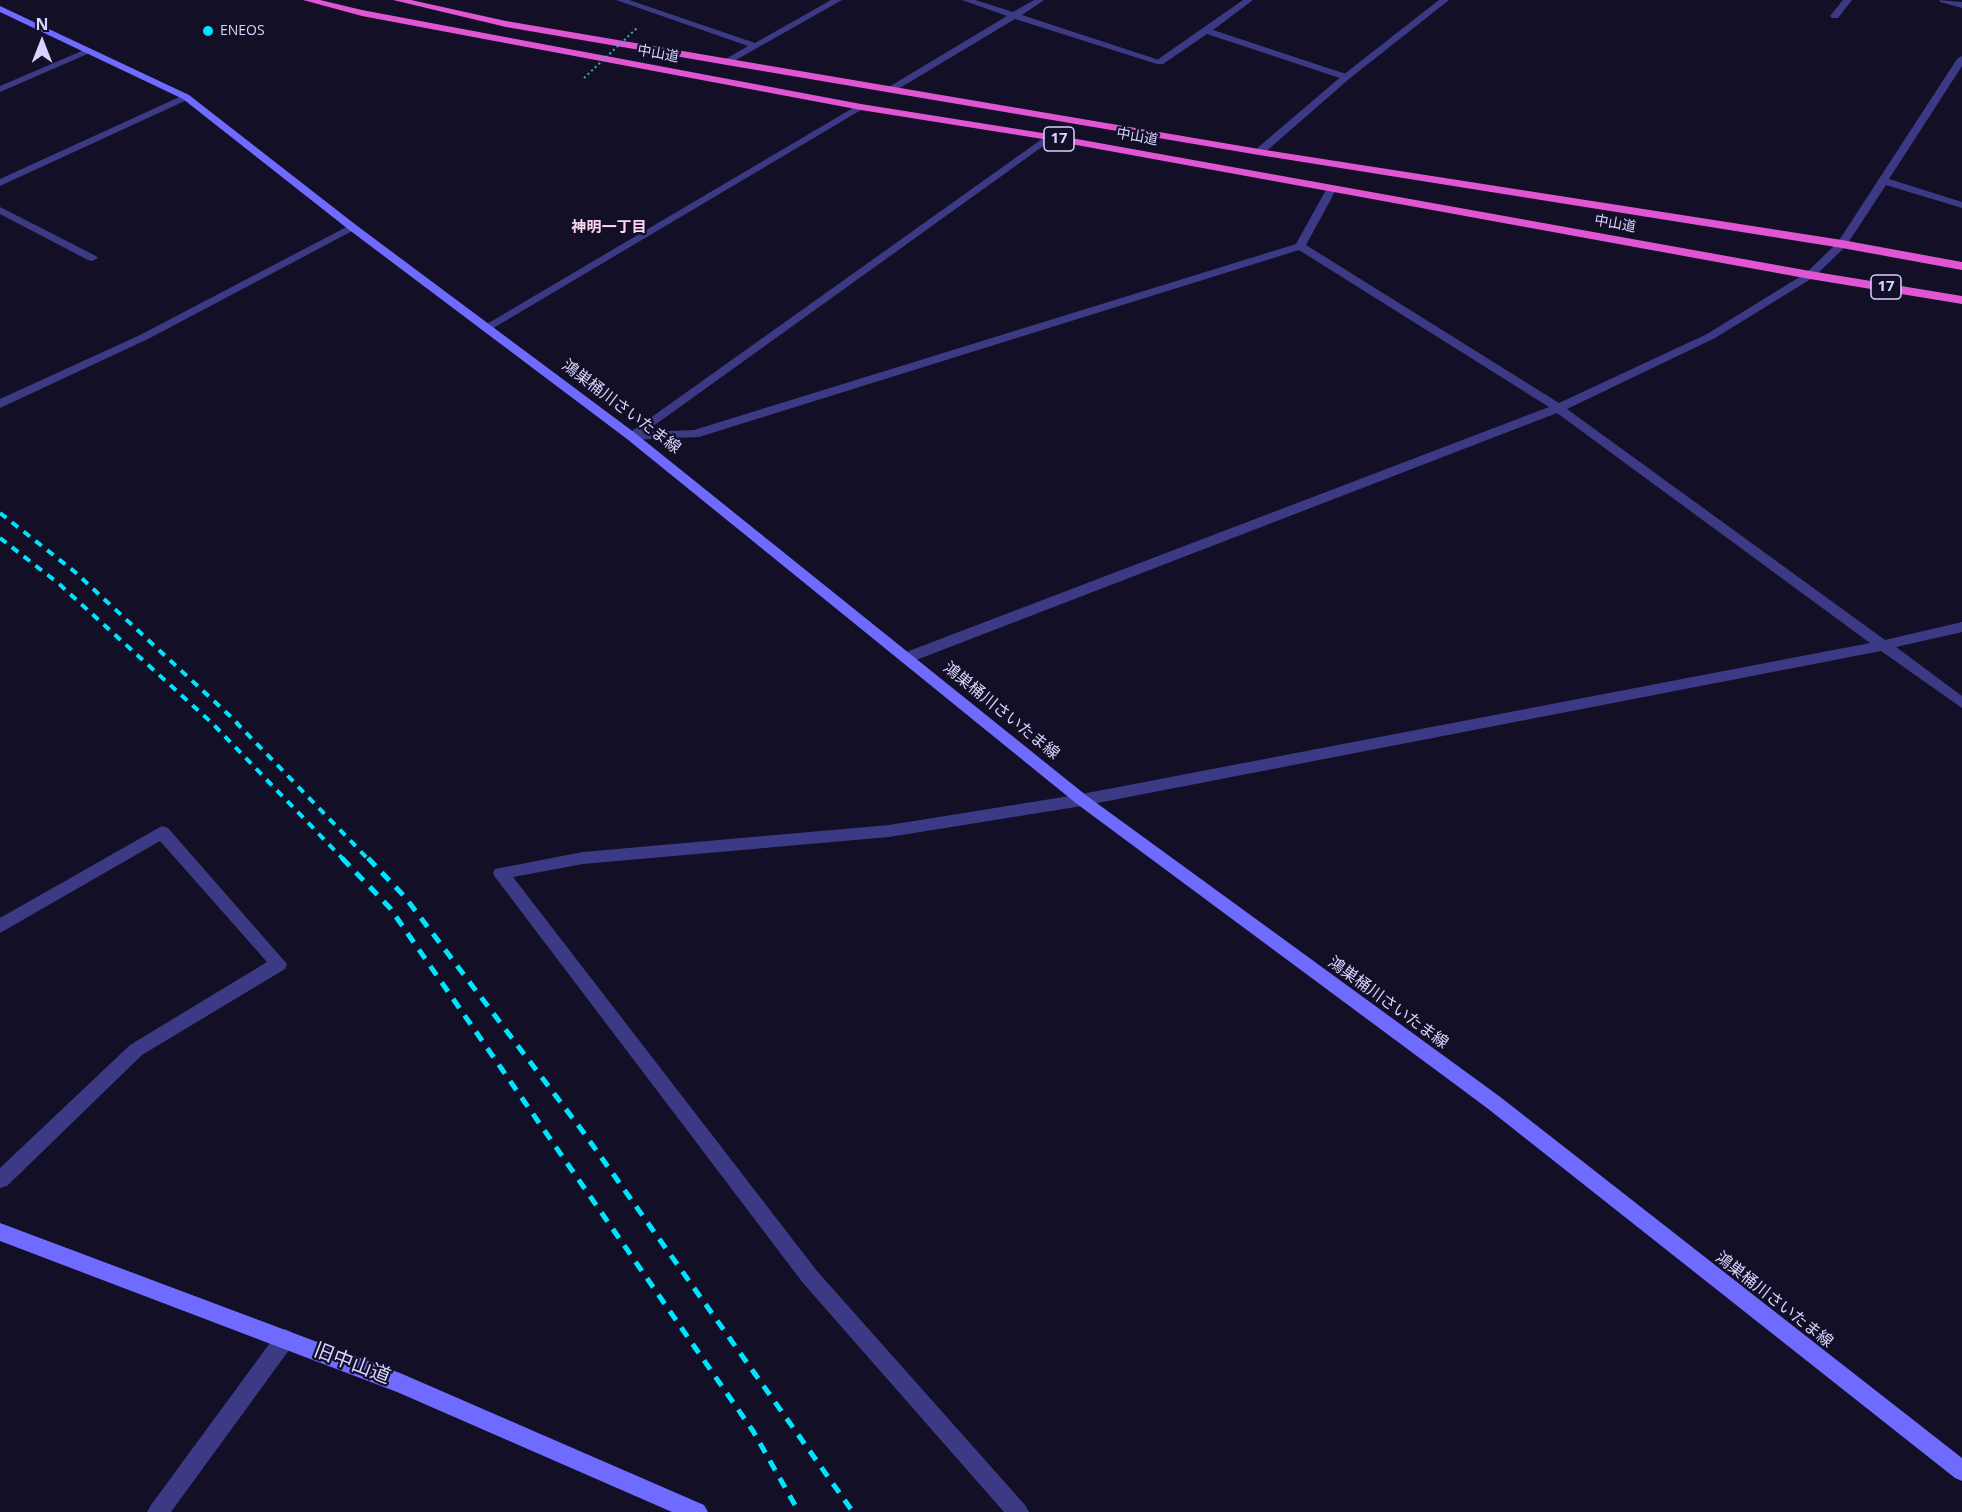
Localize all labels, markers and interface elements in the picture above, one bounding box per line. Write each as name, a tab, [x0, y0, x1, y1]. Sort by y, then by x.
north arrow	[12, 12, 72, 72]
text: N	[35, 13, 49, 35]
place label: ENEOS	[220, 23, 265, 39]
marker: ENEOS	[201, 24, 215, 38]
street label: 中山道	[636, 42, 680, 66]
street label: 中山道	[1115, 125, 1159, 149]
road number: 17	[1044, 127, 1074, 151]
street label: 中山道	[1593, 212, 1637, 236]
district label: 神明一丁目	[572, 219, 646, 237]
road number: 17	[1871, 275, 1901, 299]
street label: 鴻巣桶川さいたま線	[558, 356, 684, 458]
street label: 鴻巣桶川さいたま線	[939, 658, 1063, 764]
street label: 鴻巣桶川さいたま線	[1324, 953, 1452, 1053]
street label: 鴻巣桶川さいたま線	[1711, 1248, 1837, 1352]
street label: 旧中山道	[310, 1338, 394, 1390]

